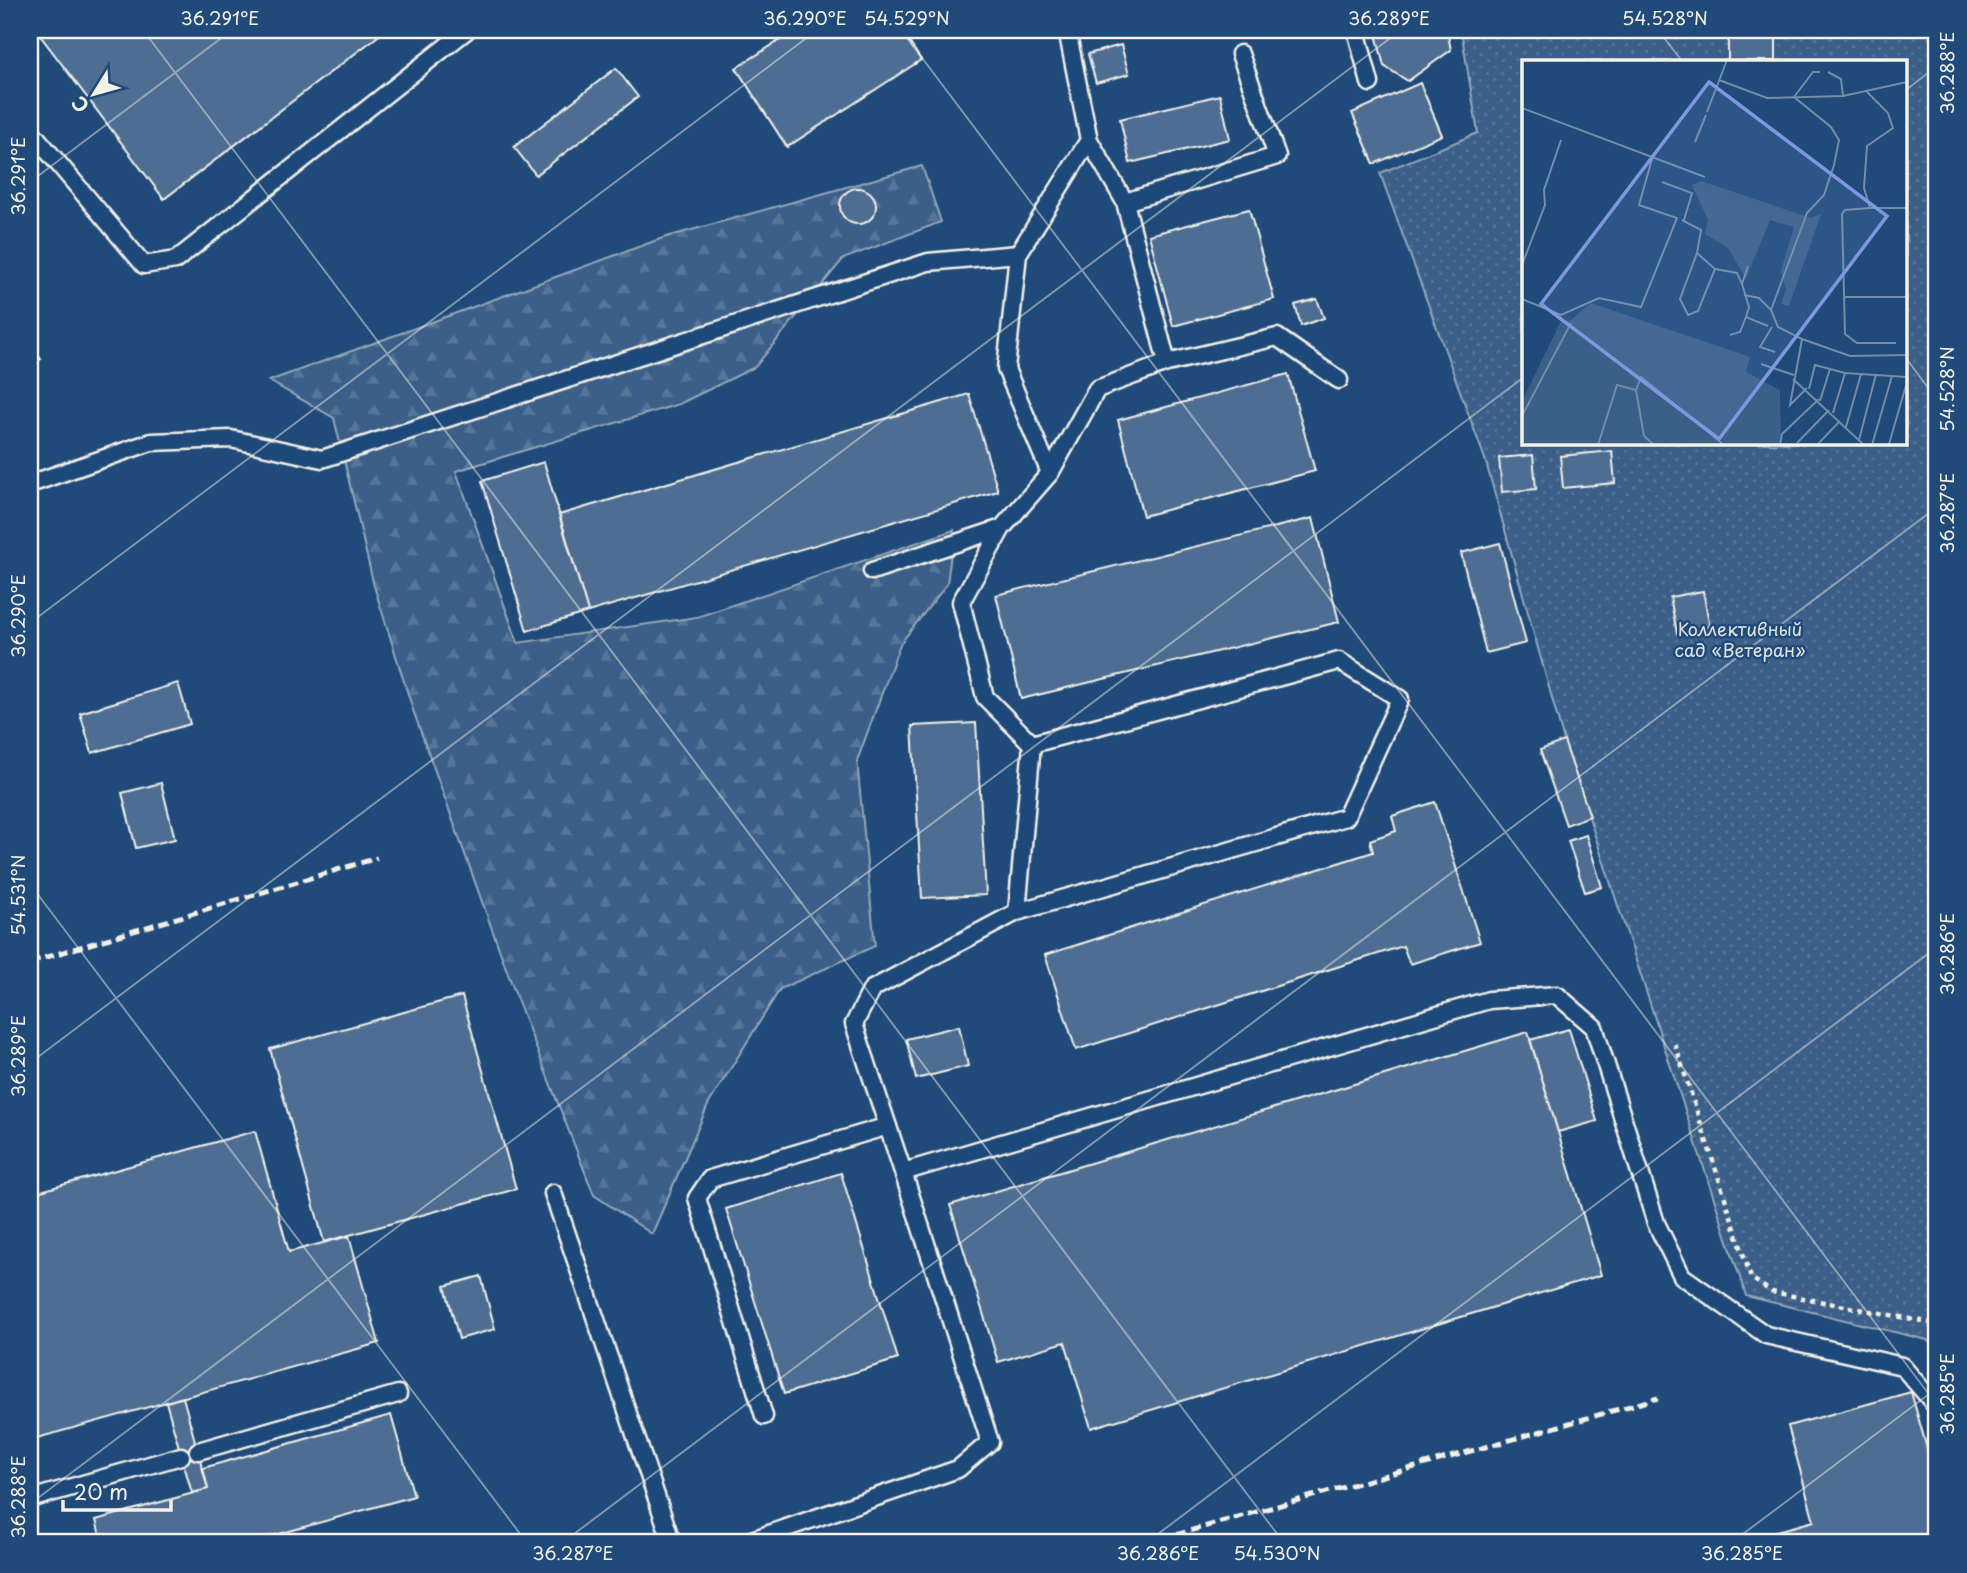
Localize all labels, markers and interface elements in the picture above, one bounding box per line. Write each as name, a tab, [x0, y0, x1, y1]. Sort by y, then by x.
text: 36.291°E	[181, 4, 259, 31]
text: 36.290°E	[763, 4, 847, 31]
text: 54.529°N	[864, 4, 950, 31]
text: 36.289°E	[1348, 4, 1430, 31]
text: 54.528°N	[1622, 4, 1708, 31]
text: 36.288°E	[1933, 31, 1960, 115]
north arrow	[60, 60, 130, 130]
inset map	[1522, 60, 1908, 444]
text: С	[64, 91, 95, 119]
text: 36.291°E	[4, 137, 31, 215]
text: 54.528°N	[1933, 346, 1960, 432]
text: 36.287°E	[1933, 472, 1960, 554]
text: 36.290°E	[4, 574, 31, 658]
park label: Коллективный сад «Ветеран»	[1674, 615, 1806, 663]
text: 54.531°N	[4, 854, 31, 936]
text: 36.286°E	[1933, 913, 1960, 995]
text: 36.289°E	[4, 1015, 31, 1097]
text: 36.285°E	[1933, 1353, 1960, 1435]
text: 36.288°E	[4, 1455, 31, 1539]
scale bar	[63, 1468, 172, 1512]
text: 20 m	[74, 1475, 128, 1507]
text: 36.287°E	[532, 1539, 614, 1566]
text: 36.286°E	[1117, 1539, 1199, 1566]
text: 54.530°N	[1233, 1539, 1321, 1566]
text: 36.285°E	[1701, 1539, 1783, 1566]

